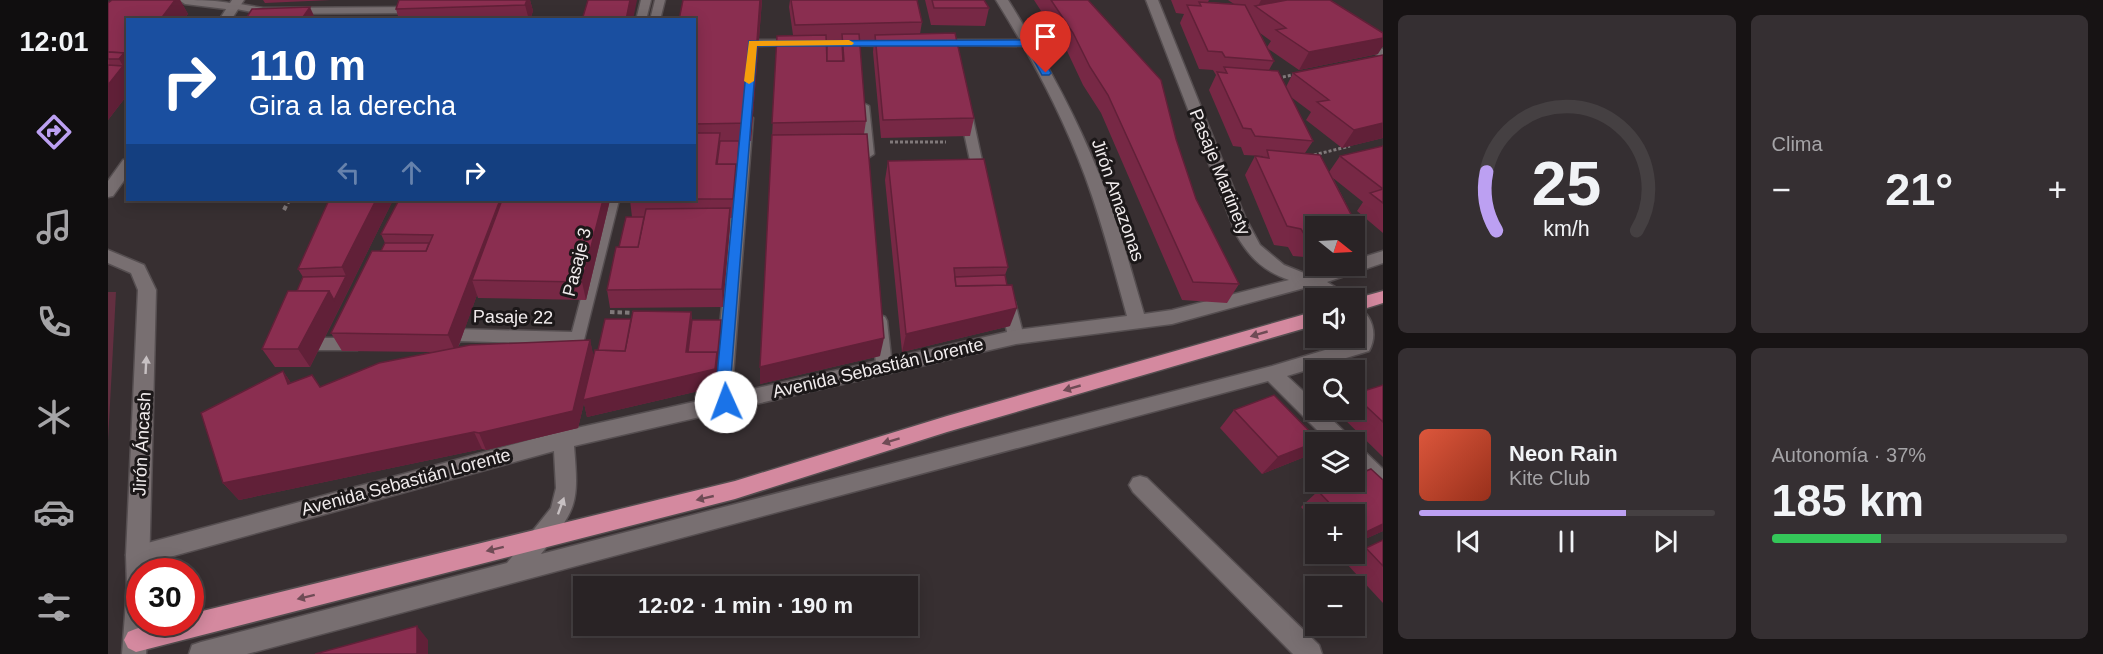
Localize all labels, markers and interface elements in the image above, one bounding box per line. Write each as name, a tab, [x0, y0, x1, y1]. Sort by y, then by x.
pin	[1020, 11, 1071, 73]
icon: arrive	[1029, 20, 1062, 53]
text: 12:01	[19, 27, 89, 57]
icon: right	[150, 42, 228, 120]
text: 110 m	[249, 42, 366, 89]
text: Gira a la derecha	[249, 91, 456, 121]
street label: Pasaje Martinety	[1186, 106, 1254, 238]
icon: directions	[33, 111, 75, 153]
text: Clima	[1772, 133, 1823, 155]
street label: Jirón Amazonas	[1088, 136, 1148, 264]
text: 25	[1532, 149, 1601, 218]
icon: left	[332, 156, 365, 189]
icon: ahead	[395, 156, 428, 189]
icon: right	[458, 156, 491, 189]
text: 21°	[1885, 164, 1953, 215]
text: −	[1772, 171, 1791, 208]
text: +	[2048, 171, 2067, 208]
icon: music	[33, 206, 75, 248]
north arrow	[1305, 216, 1365, 276]
map controls	[1305, 216, 1365, 636]
text: km/h	[1544, 217, 1590, 241]
street label: Pasaje 3	[559, 226, 595, 298]
button: sound	[1305, 288, 1365, 348]
icon: phone	[33, 301, 75, 343]
street label: Pasaje 22	[473, 306, 553, 328]
one-way arrow	[1250, 330, 1268, 339]
street label: Avenida Sebastián Lorente	[771, 334, 985, 402]
one-way arrow	[141, 355, 150, 374]
button: search	[1305, 360, 1365, 420]
position arrow	[694, 370, 758, 434]
one-way arrow	[1063, 384, 1081, 393]
street label: Jirón Áncash	[129, 392, 155, 496]
icon: climate	[33, 396, 75, 438]
button: layers	[1305, 432, 1365, 492]
one-way arrow	[882, 437, 900, 446]
text: Neon Rain	[1509, 441, 1618, 466]
street label: Avenida Sebastián Lorente	[299, 444, 513, 520]
text: Autonomía · 37%	[1772, 444, 1926, 466]
text: Kite Club	[1509, 467, 1590, 489]
text: 185 km	[1772, 475, 1924, 526]
icon: car	[33, 491, 75, 533]
one-way arrow	[695, 493, 714, 503]
one-way arrow	[556, 497, 566, 515]
button: +	[1305, 504, 1365, 564]
icon: previous	[1452, 525, 1485, 558]
icon: pause	[1550, 525, 1583, 558]
icon: next	[1649, 525, 1682, 558]
one-way arrow	[486, 544, 504, 554]
speed limit sign: 30	[126, 558, 204, 636]
button: −	[1305, 576, 1365, 636]
icon: filters	[33, 586, 75, 628]
one-way arrow	[297, 592, 315, 602]
text: 12:02 · 1 min · 190 m	[638, 593, 853, 618]

